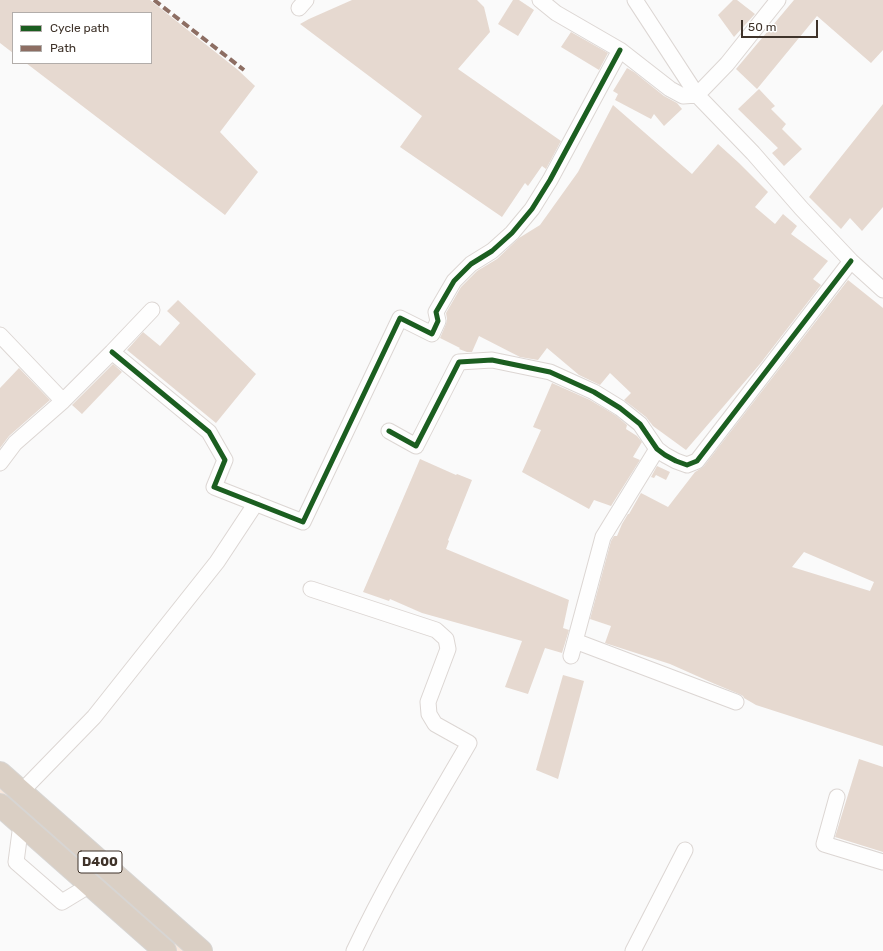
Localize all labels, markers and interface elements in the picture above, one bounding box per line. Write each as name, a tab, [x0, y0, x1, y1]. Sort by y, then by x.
legend	[12, 12, 152, 64]
scale bar	[743, 12, 820, 38]
text: 50 m	[748, 20, 776, 34]
text: Cycle path	[50, 21, 109, 35]
text: Path	[50, 41, 76, 55]
road number: D400	[78, 851, 122, 873]

